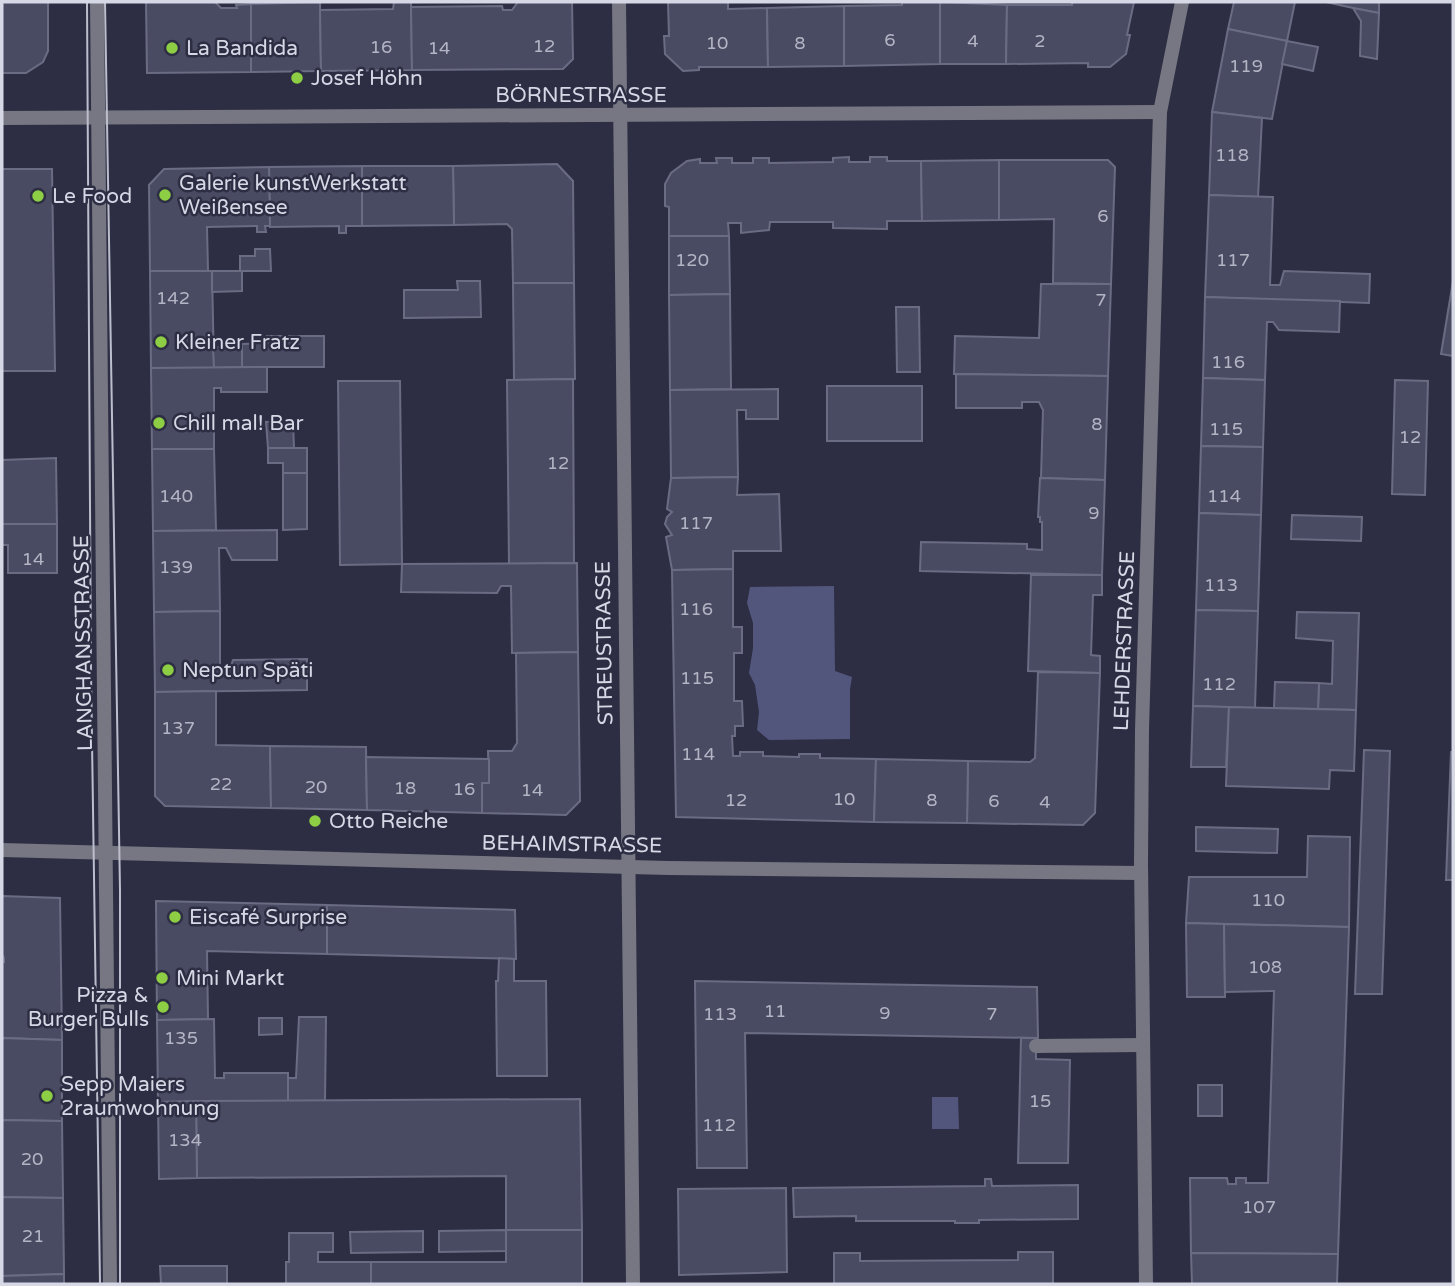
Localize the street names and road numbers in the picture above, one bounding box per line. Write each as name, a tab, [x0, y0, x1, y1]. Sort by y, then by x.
street label: BÖRNESTRASSE	[495, 83, 667, 108]
street label: LANGHANSSTRASSE	[69, 535, 98, 751]
street label: LEHDERSTRASSE	[1109, 550, 1140, 732]
street label: STREUSTRASSE	[591, 561, 618, 725]
street label: BEHAIMSTRASSE	[481, 830, 662, 859]

